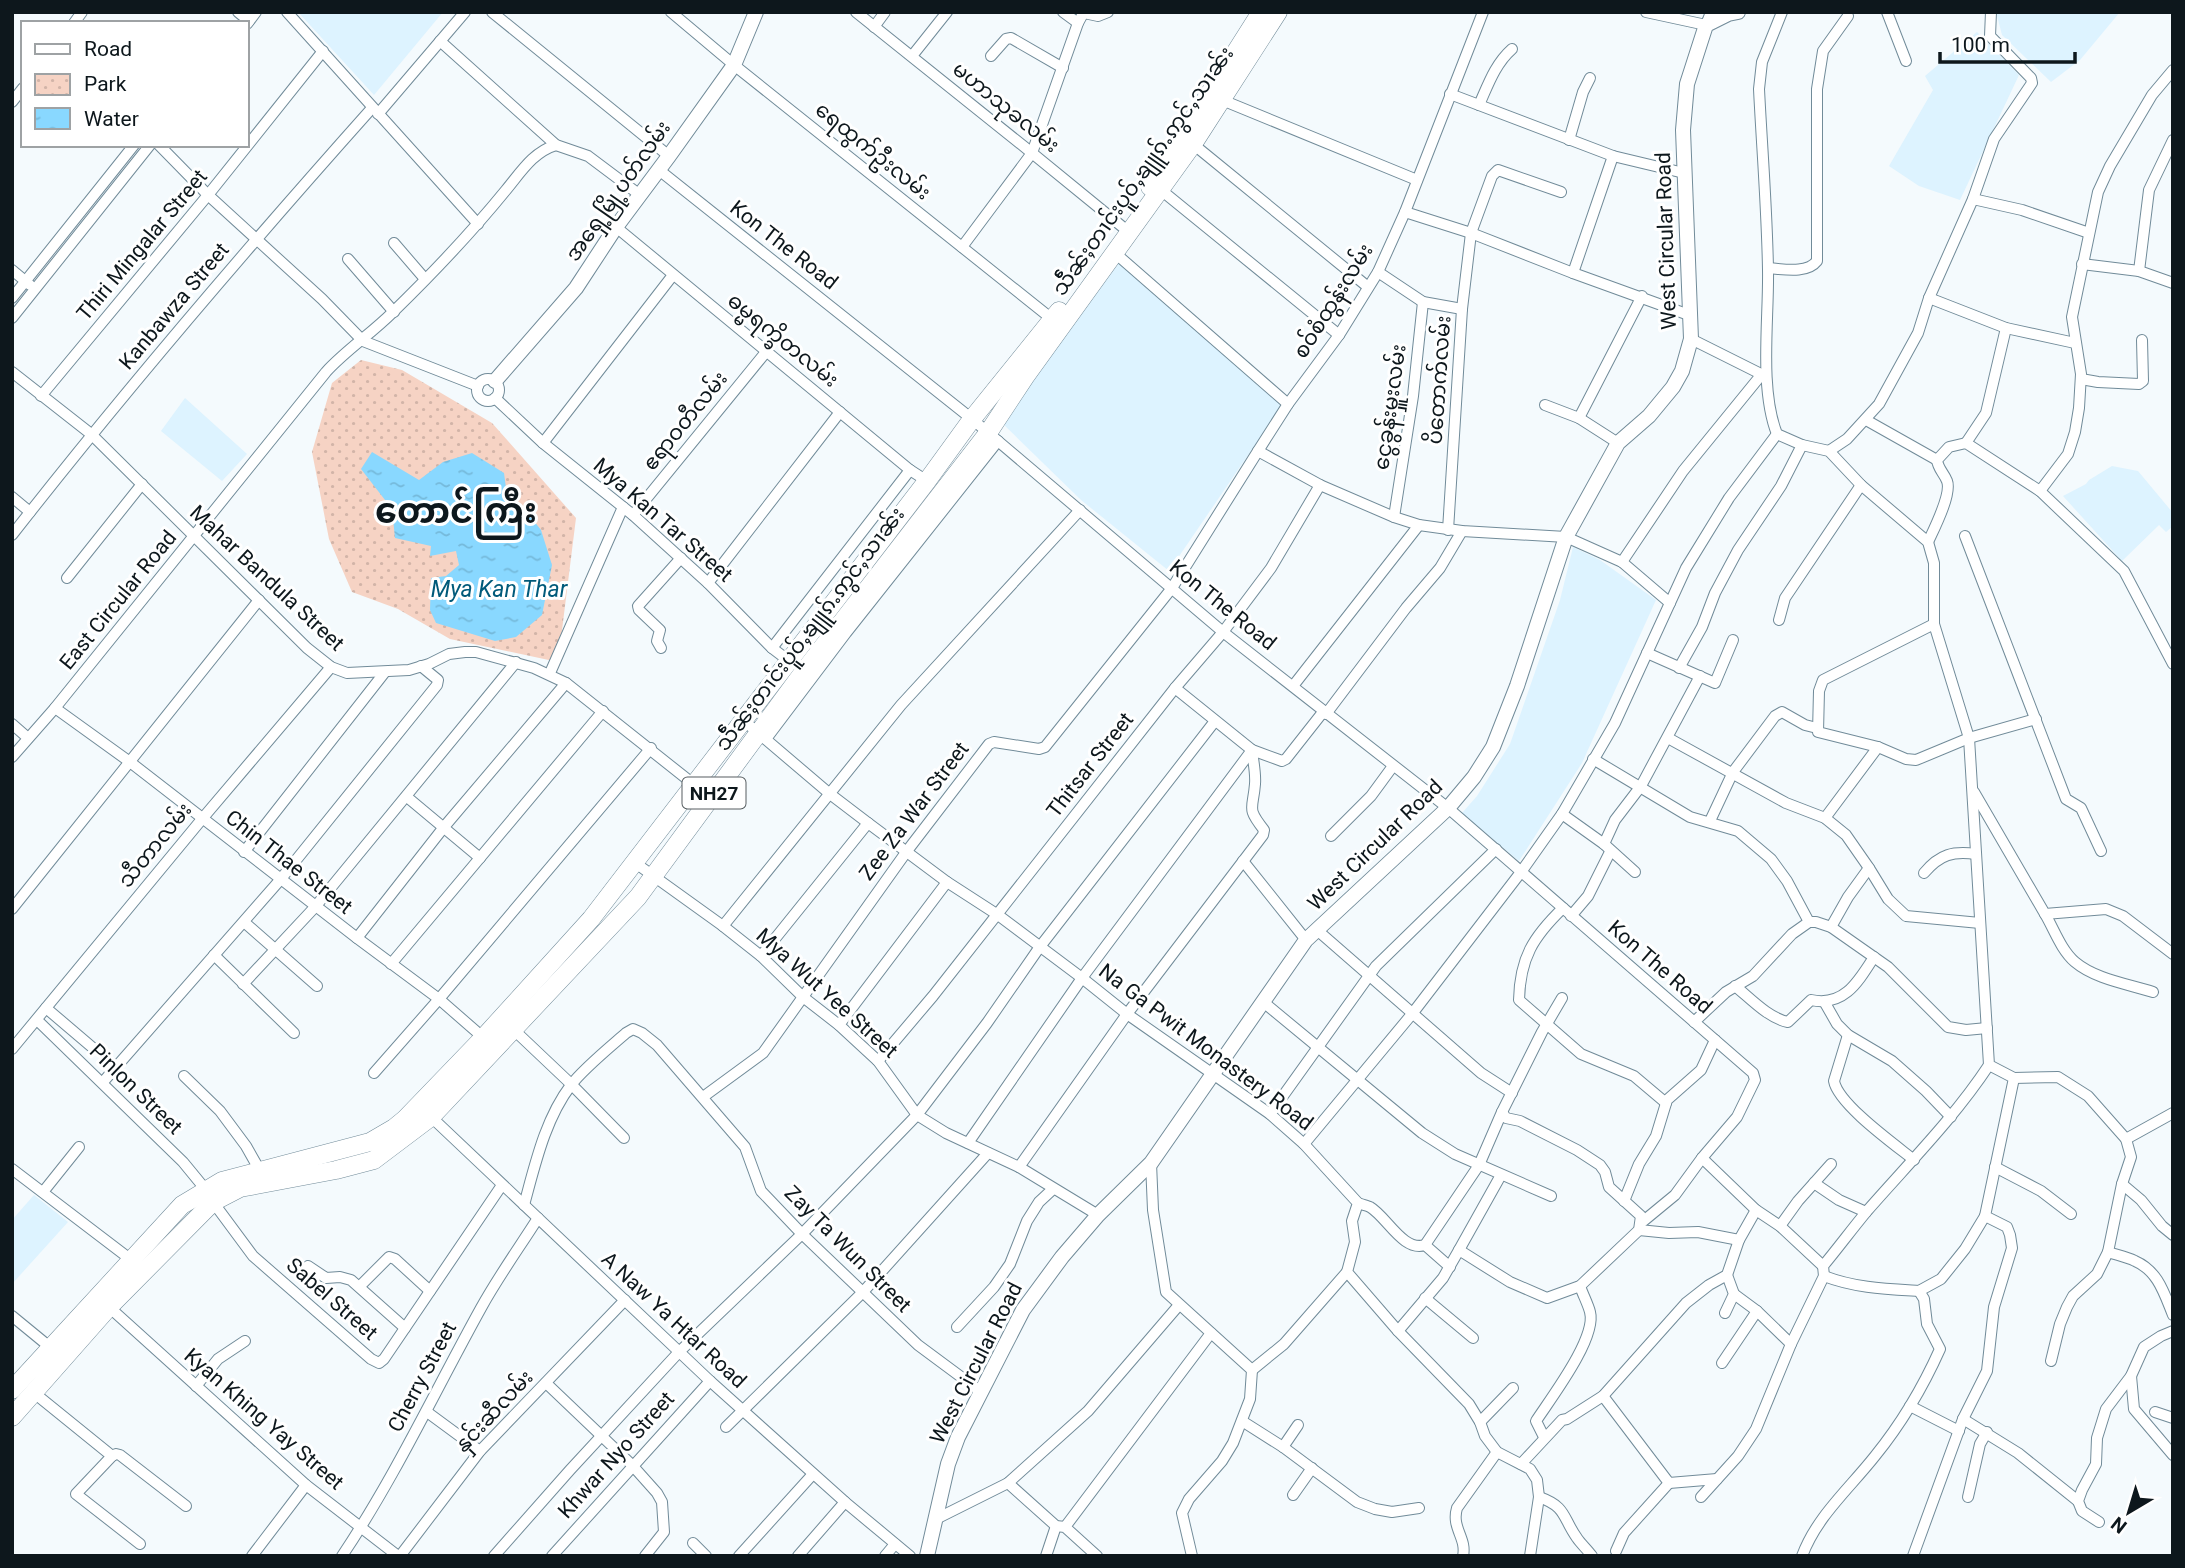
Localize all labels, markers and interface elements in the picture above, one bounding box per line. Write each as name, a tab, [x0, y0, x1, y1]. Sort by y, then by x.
legend	[21, 21, 248, 147]
scale bar	[1940, 21, 2075, 65]
text: 100 m	[1951, 33, 2010, 57]
text: Road	[84, 37, 132, 61]
street label: သဵႅၼ်ႈတၢင်းပူဝ်ႇၶျူၵ်ႉဢွင်ႇသၢၼ်း	[1044, 40, 1243, 304]
street label: မဟာသုခလမ်း	[945, 54, 1067, 161]
text: Park	[84, 72, 127, 96]
street label: ရေထွက်ဦးလမ်း	[808, 94, 938, 209]
text: Water	[84, 107, 139, 131]
street label: အရှေ့မြို့ပတ်လမ်း	[557, 114, 679, 269]
street label: West Circular Road	[1651, 152, 1681, 330]
street label: Thiri Mingalar Street	[72, 165, 212, 325]
street label: Kon The Road	[725, 196, 843, 294]
street label: စဝ်စံထွန်းလမ်း	[1285, 237, 1382, 365]
street label: Kanbawza Street	[114, 238, 234, 374]
street label: ဓမ္မရက္ခိတလမ်း	[719, 285, 846, 396]
street label: ပိတောက်လမ်း	[1419, 315, 1455, 445]
street label: ငွေခွန်းမှူးလမ်း	[1365, 342, 1416, 472]
street label: ဧရာဝတီလမ်း	[635, 364, 736, 478]
street label: Mya Kan Tar Street	[589, 453, 737, 587]
district label: တောင်ကြီး	[375, 486, 537, 540]
street label: Mahar Bandula Street	[185, 500, 349, 656]
street label: သဵႅၼ်ႈတၢင်းပူဝ်ႇၶျူၵ်ႉဢွင်ႇသၢၼ်း	[707, 500, 914, 759]
street label: East Circular Road	[55, 526, 181, 674]
street label: Kon The Road	[1165, 555, 1281, 655]
water label: Mya Kan Thar	[431, 576, 569, 603]
street label: Thitsar Street	[1042, 708, 1138, 822]
street label: Zee Za War Street	[854, 737, 974, 885]
street label: West Circular Road	[1303, 775, 1447, 915]
road number: NH27	[682, 778, 746, 808]
street label: သီတာလမ်း	[110, 795, 196, 892]
street label: Chin Thae Street	[221, 805, 357, 919]
street label: Kon The Road	[1603, 915, 1717, 1019]
street label: Mya Wut Yee Street	[751, 923, 903, 1063]
street label: Na Ga Pwit Monastery Road	[1094, 959, 1318, 1135]
street label: Pinlon Street	[85, 1039, 187, 1139]
street label: Zay Ta Wun Street	[780, 1181, 916, 1317]
street label: A Naw Ya Htar Road	[597, 1247, 751, 1393]
street label: Sabel Street	[282, 1253, 382, 1345]
street label: West Circular Road	[925, 1278, 1027, 1448]
street label: Cherry Street	[383, 1318, 461, 1436]
street label: Kyan Khing Yay Street	[180, 1343, 349, 1495]
street label: နှင်းဆီလမ်း	[447, 1362, 542, 1460]
street label: Khwar Nyo Street	[553, 1387, 679, 1523]
north arrow	[2094, 1477, 2164, 1547]
text: N	[2106, 1512, 2131, 1538]

